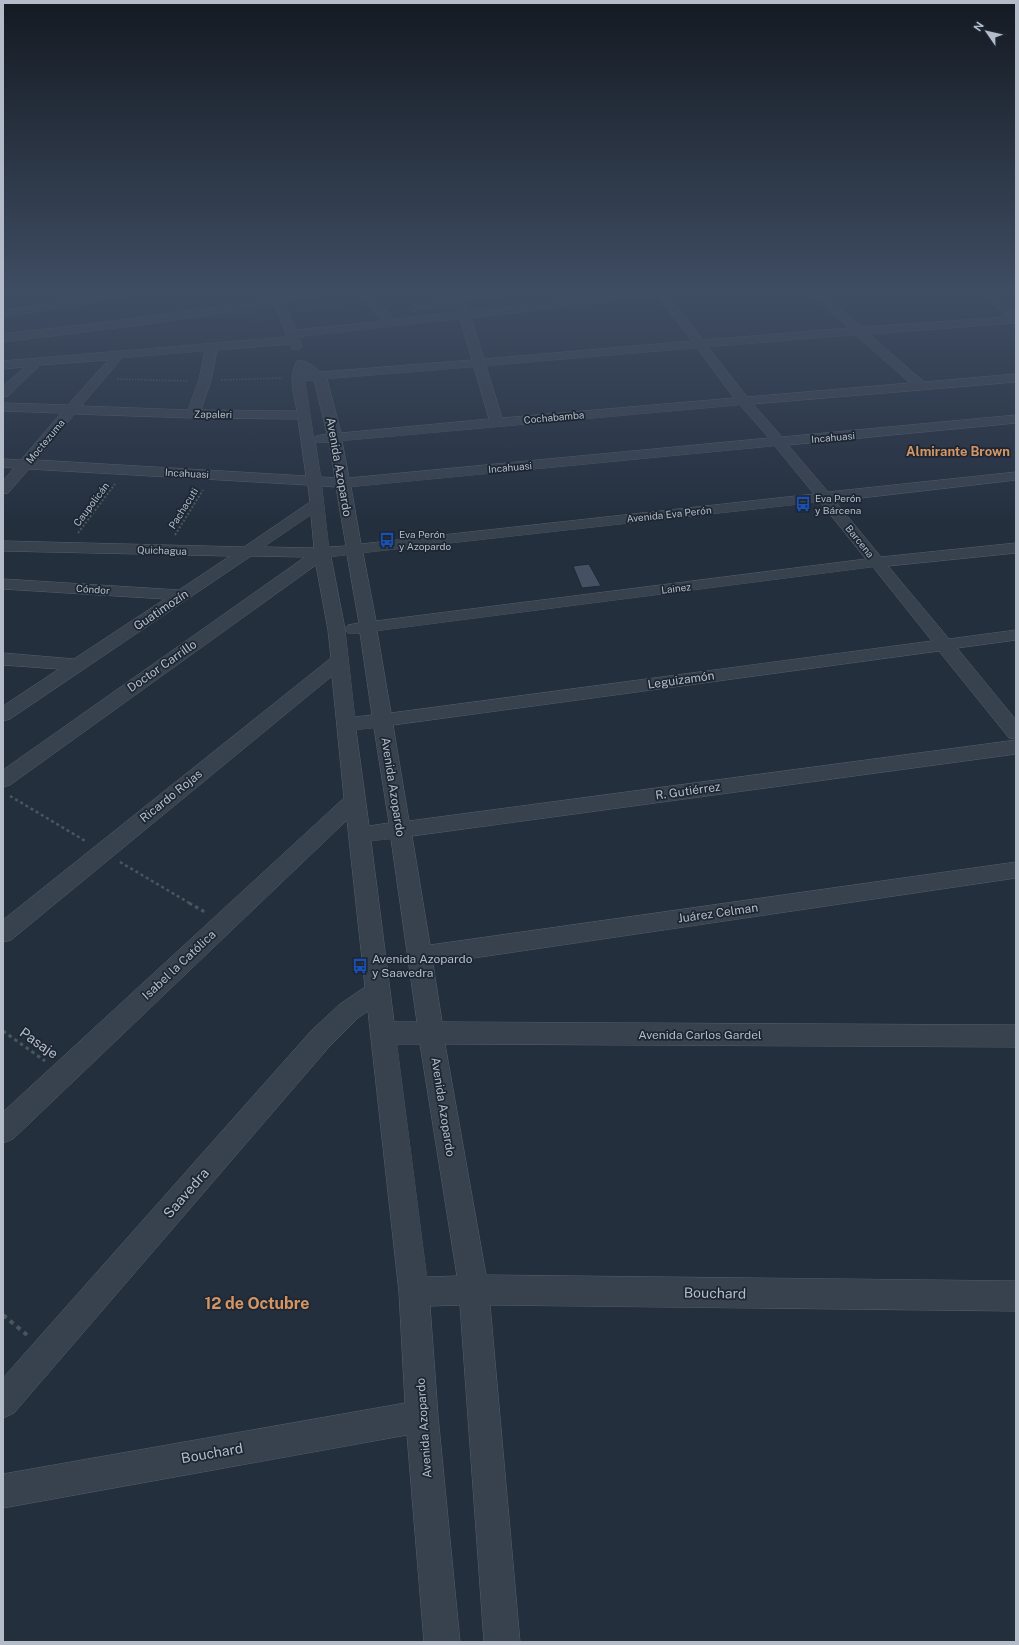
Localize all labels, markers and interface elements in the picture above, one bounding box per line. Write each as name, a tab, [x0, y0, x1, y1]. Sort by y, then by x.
north arrow	[967, 12, 1007, 52]
text: N	[971, 19, 986, 33]
street label: Zapaleri	[194, 408, 232, 420]
street label: Cochabamba	[523, 408, 585, 426]
street label: Avenida Azopardo	[323, 416, 355, 518]
street label: Moctezuma	[23, 417, 67, 465]
street label: Incahuasi	[811, 429, 855, 445]
district label: Almirante Brown	[906, 444, 1010, 459]
street label: Incahuasi	[488, 459, 532, 475]
street label: Incahuasi	[165, 466, 209, 480]
street label: Caupolicán	[71, 479, 112, 528]
street label: Pachacuti	[166, 485, 200, 531]
place label: Eva Perón y Bárcena	[815, 492, 861, 516]
bus stop icon: Eva Perón y Bárcena	[794, 495, 812, 513]
street label: Avenida Eva Perón	[626, 504, 712, 524]
street label: Barcena	[843, 522, 877, 560]
place label: Eva Perón y Azopardo	[399, 528, 452, 552]
bus stop icon: Eva Perón y Azopardo	[378, 531, 396, 549]
street label: Quichagua	[137, 543, 187, 557]
street label: Lainez	[660, 580, 692, 596]
street label: Cóndor	[76, 582, 110, 596]
street label: Guatimozín	[131, 587, 191, 633]
street label: Doctor Carrillo	[125, 637, 199, 695]
street label: Leguizamón	[647, 668, 715, 692]
street label: Avenida Azopardo	[378, 736, 408, 838]
street label: Ricardo Rojas	[137, 767, 205, 825]
street label: R. Gutiérrez	[655, 779, 722, 802]
street label: Juárez Celman	[677, 900, 759, 926]
street label: Isabel la Católica	[139, 927, 219, 1003]
place label: Avenida Azopardo y Saavedra	[372, 952, 473, 980]
bus stop icon: Avenida Azopardo y Saavedra	[351, 957, 369, 975]
street label: Pasaje	[17, 1024, 61, 1062]
street label: Avenida Carlos Gardel	[638, 1028, 762, 1042]
street label: Avenida Azopardo	[428, 1056, 458, 1158]
street label: Saavedra	[160, 1165, 212, 1221]
street label: Bouchard	[684, 1284, 746, 1302]
district label: 12 de Octubre	[204, 1294, 310, 1313]
street label: Avenida Azopardo	[413, 1377, 434, 1479]
street label: Bouchard	[180, 1440, 244, 1466]

